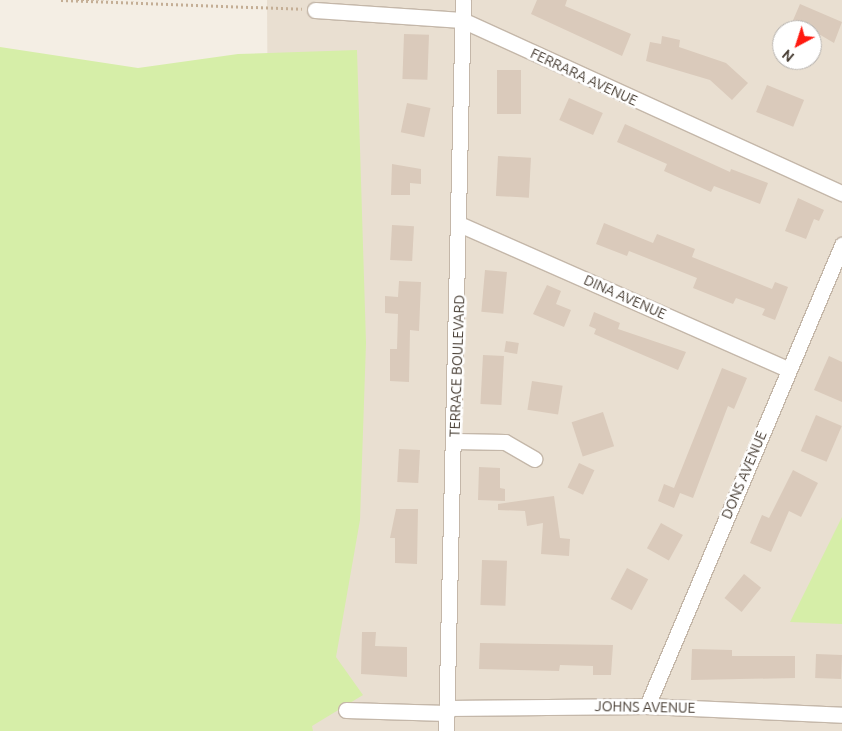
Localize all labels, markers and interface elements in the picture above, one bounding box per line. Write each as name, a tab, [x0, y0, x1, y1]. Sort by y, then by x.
north arrow	[772, 20, 822, 70]
street label: FERRARA AVENUE	[528, 45, 640, 109]
text: N	[779, 46, 797, 65]
street label: DINA AVENUE	[581, 271, 669, 323]
street label: TERRACE BOULEVARD	[446, 295, 468, 437]
street label: DONS AVENUE	[718, 429, 770, 521]
street label: JOHNS AVENUE	[595, 698, 695, 716]

